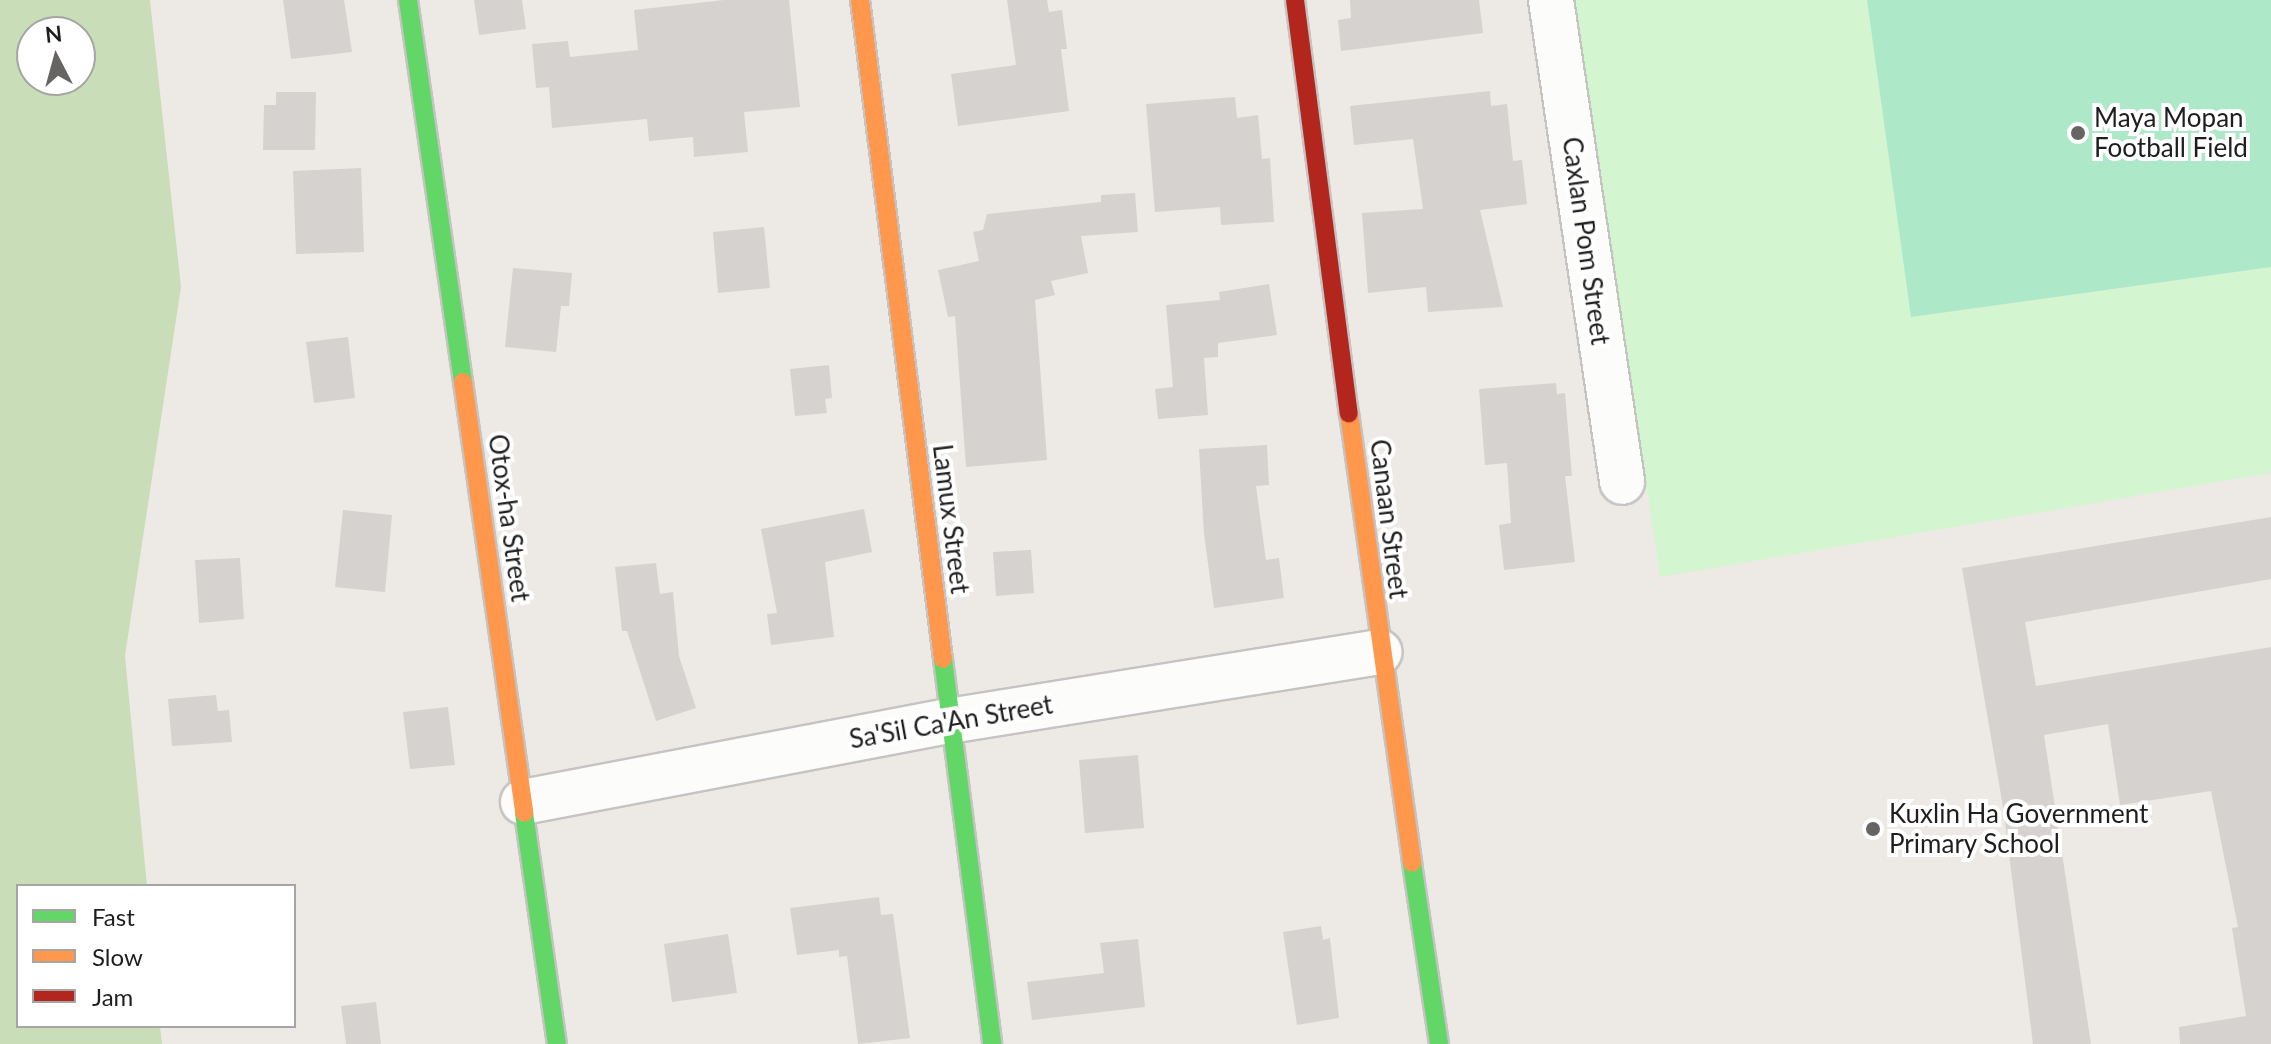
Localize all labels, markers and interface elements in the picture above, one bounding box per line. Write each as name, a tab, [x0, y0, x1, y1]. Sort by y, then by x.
north arrow	[16, 16, 96, 96]
text: N	[44, 19, 63, 48]
place label: Maya Mopan Football Field	[2094, 102, 2248, 164]
marker: Maya Mopan Football Field	[2069, 124, 2087, 142]
street label: Caxlan Pom Street	[1556, 135, 1616, 347]
street label: Otox-ha Street	[482, 432, 536, 604]
street label: Canaan Street	[1364, 438, 1414, 600]
street label: Lamux Street	[926, 443, 976, 595]
street label: Sa'Sil Ca'An Street	[847, 689, 1055, 755]
place label: Kuxlin Ha Government Primary School	[1889, 798, 2148, 860]
marker: Kuxlin Ha Government Primary School	[1864, 820, 1882, 838]
legend	[16, 884, 296, 1028]
text: Fast	[92, 902, 135, 931]
text: Slow	[92, 942, 143, 971]
text: Jam	[92, 982, 133, 1011]

